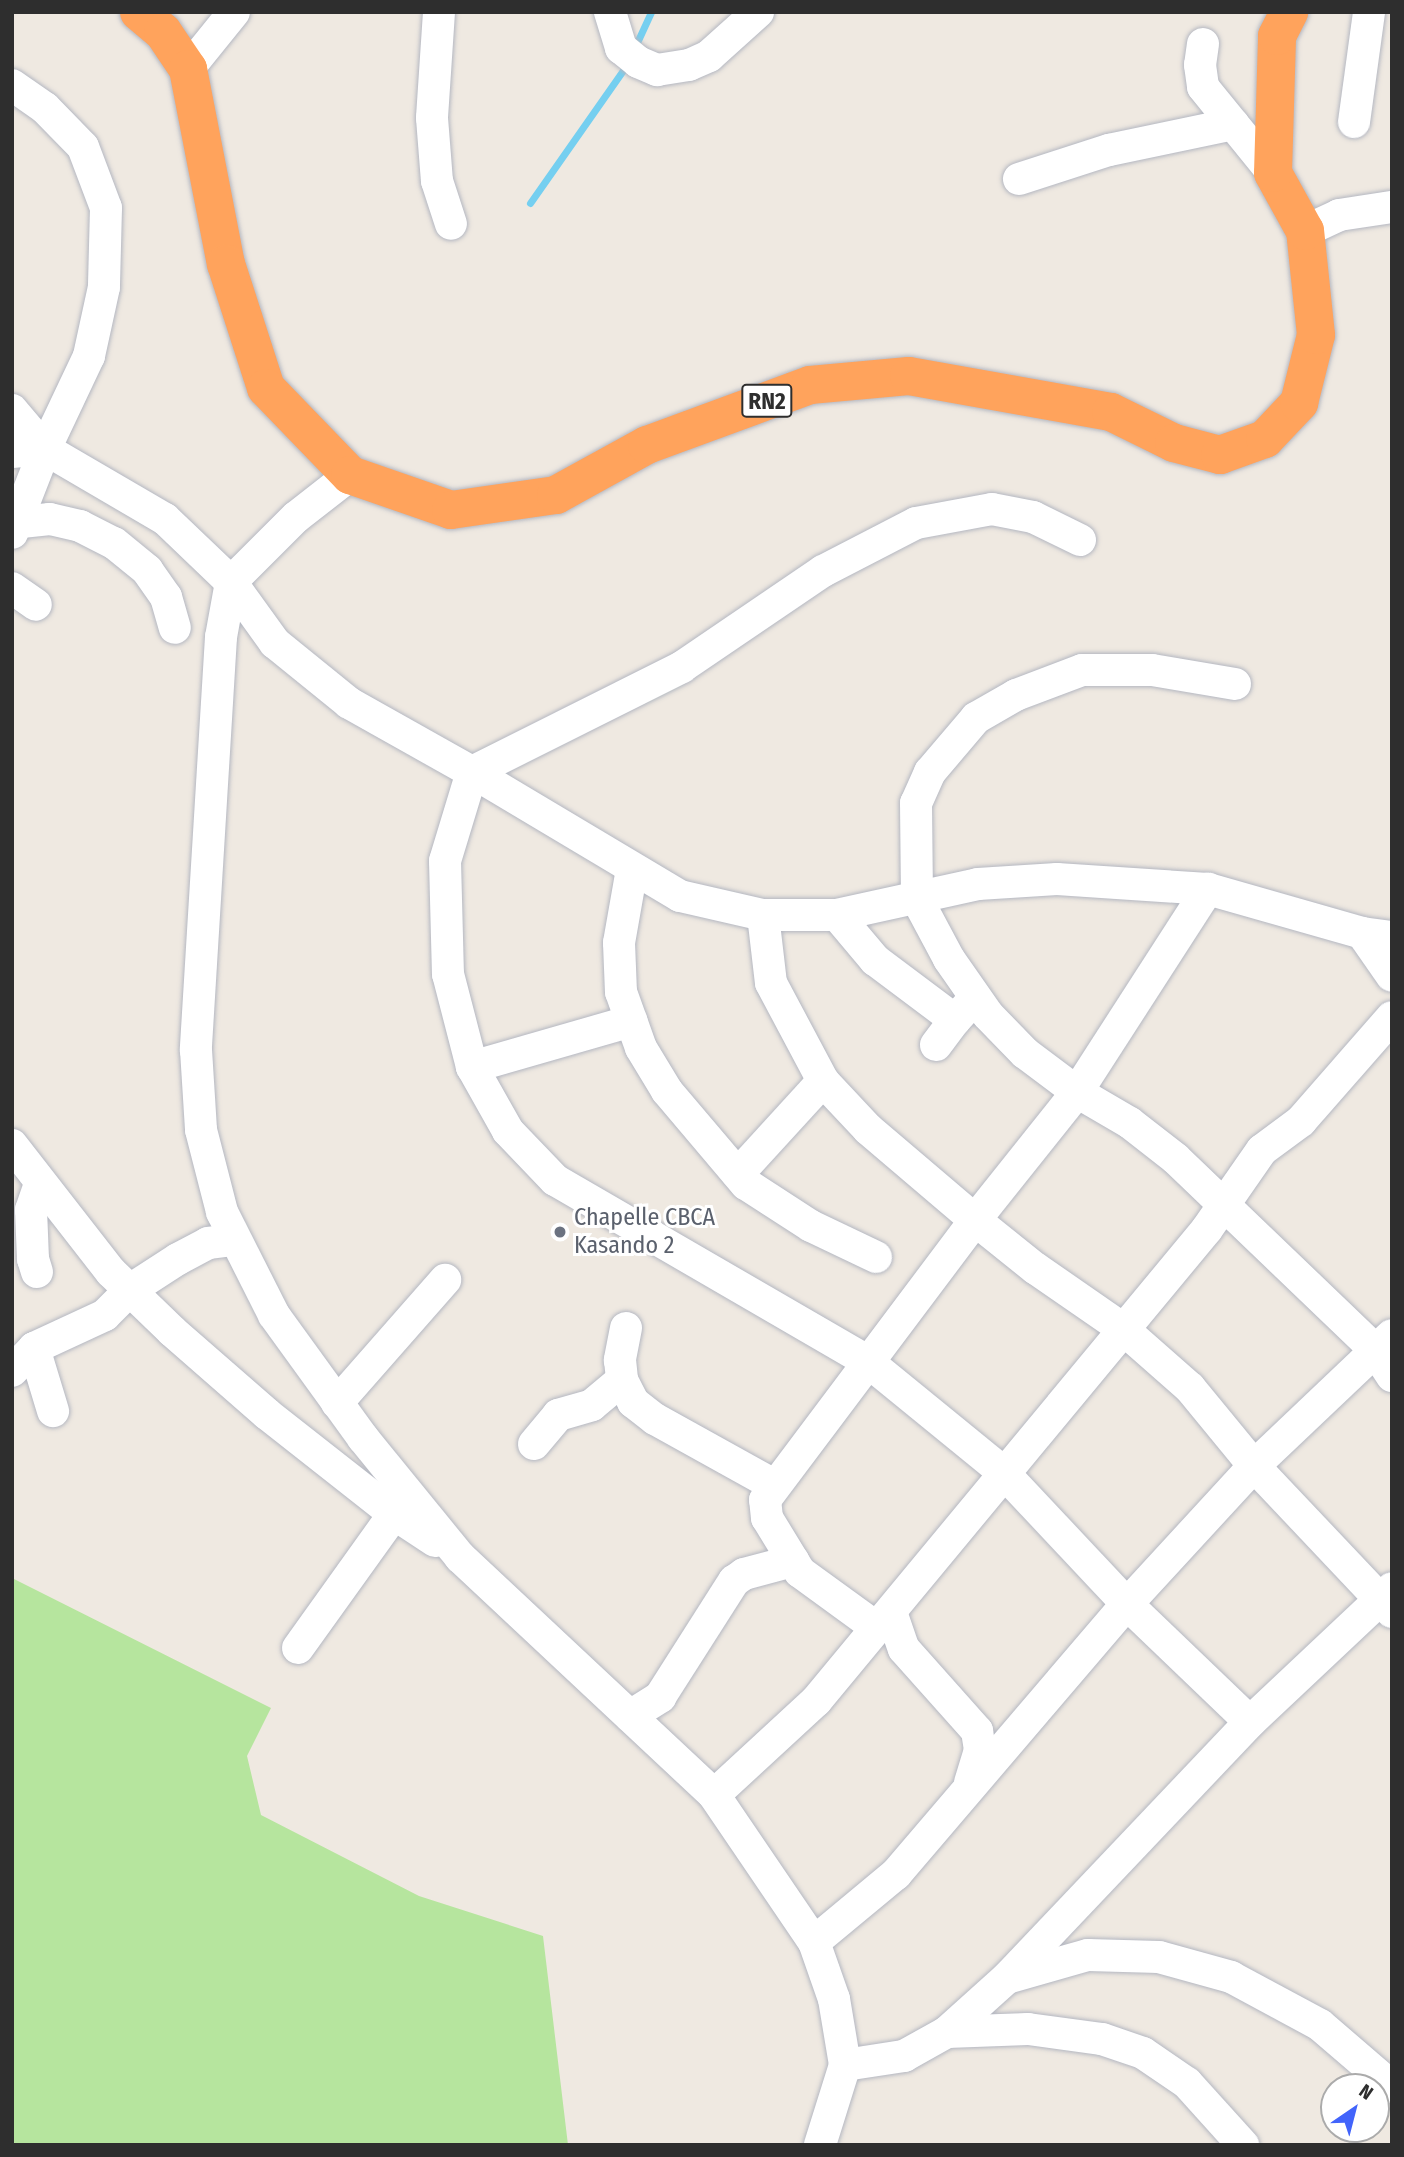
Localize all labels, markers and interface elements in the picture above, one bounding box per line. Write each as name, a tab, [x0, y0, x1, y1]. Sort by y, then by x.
road number: RN2	[741, 382, 793, 420]
place label: Chapelle CBCA Kasando 2	[574, 1204, 715, 1260]
marker: Chapelle CBCA Kasando 2	[552, 1224, 568, 1240]
north arrow	[1320, 2073, 1390, 2143]
text: N	[1355, 2079, 1377, 2105]

